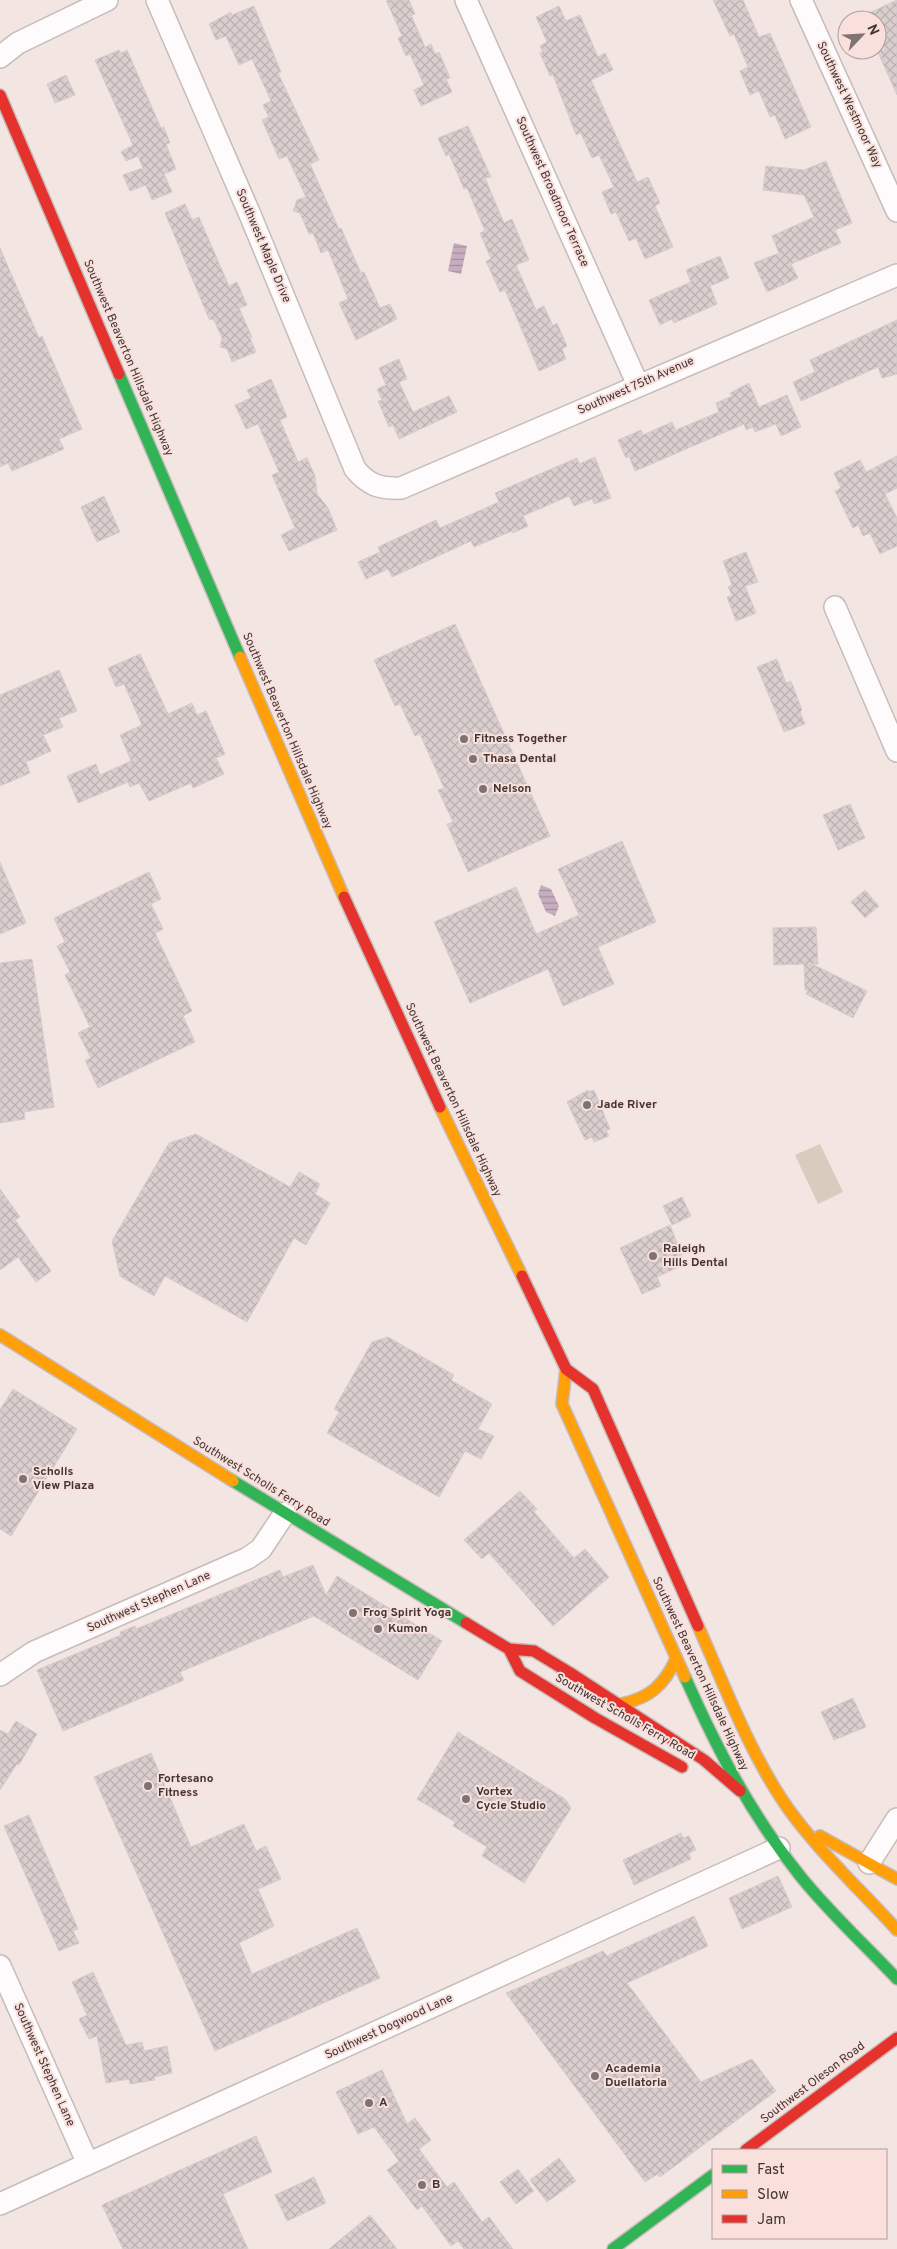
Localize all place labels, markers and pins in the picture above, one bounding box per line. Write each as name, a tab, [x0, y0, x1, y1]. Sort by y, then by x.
place label: Fitness Together	[474, 731, 567, 747]
marker: Fitness Together	[458, 733, 470, 745]
place label: Thasa Dental	[483, 751, 556, 767]
marker: Thasa Dental	[467, 753, 479, 765]
place label: Nelson	[493, 781, 531, 797]
marker: Nelson	[477, 783, 489, 795]
place label: Jade River	[597, 1097, 657, 1113]
marker: Jade River	[581, 1099, 593, 1111]
place label: Raleigh Hills Dental	[663, 1241, 728, 1271]
marker: Raleigh Hills Dental	[647, 1250, 659, 1262]
place label: Scholls View Plaza	[33, 1464, 94, 1494]
marker: Scholls View Plaza	[17, 1473, 29, 1485]
place label: Frog Spirit Yoga	[363, 1605, 451, 1621]
marker: Frog Spirit Yoga	[347, 1607, 359, 1619]
place label: Kumon	[388, 1621, 428, 1637]
marker: Kumon	[372, 1623, 384, 1635]
place label: Fortesano Fitness	[158, 1771, 214, 1801]
marker: Fortesano Fitness	[142, 1780, 154, 1792]
place label: Vortex Cycle Studio	[476, 1784, 546, 1814]
marker: Vortex Cycle Studio	[460, 1793, 472, 1805]
place label: Academia Duellatoria	[605, 2061, 667, 2091]
marker: Academia Duellatoria	[589, 2070, 601, 2082]
place label: A	[379, 2095, 388, 2111]
marker: A	[363, 2097, 375, 2109]
place label: B	[432, 2177, 440, 2193]
marker: B	[416, 2179, 428, 2191]

